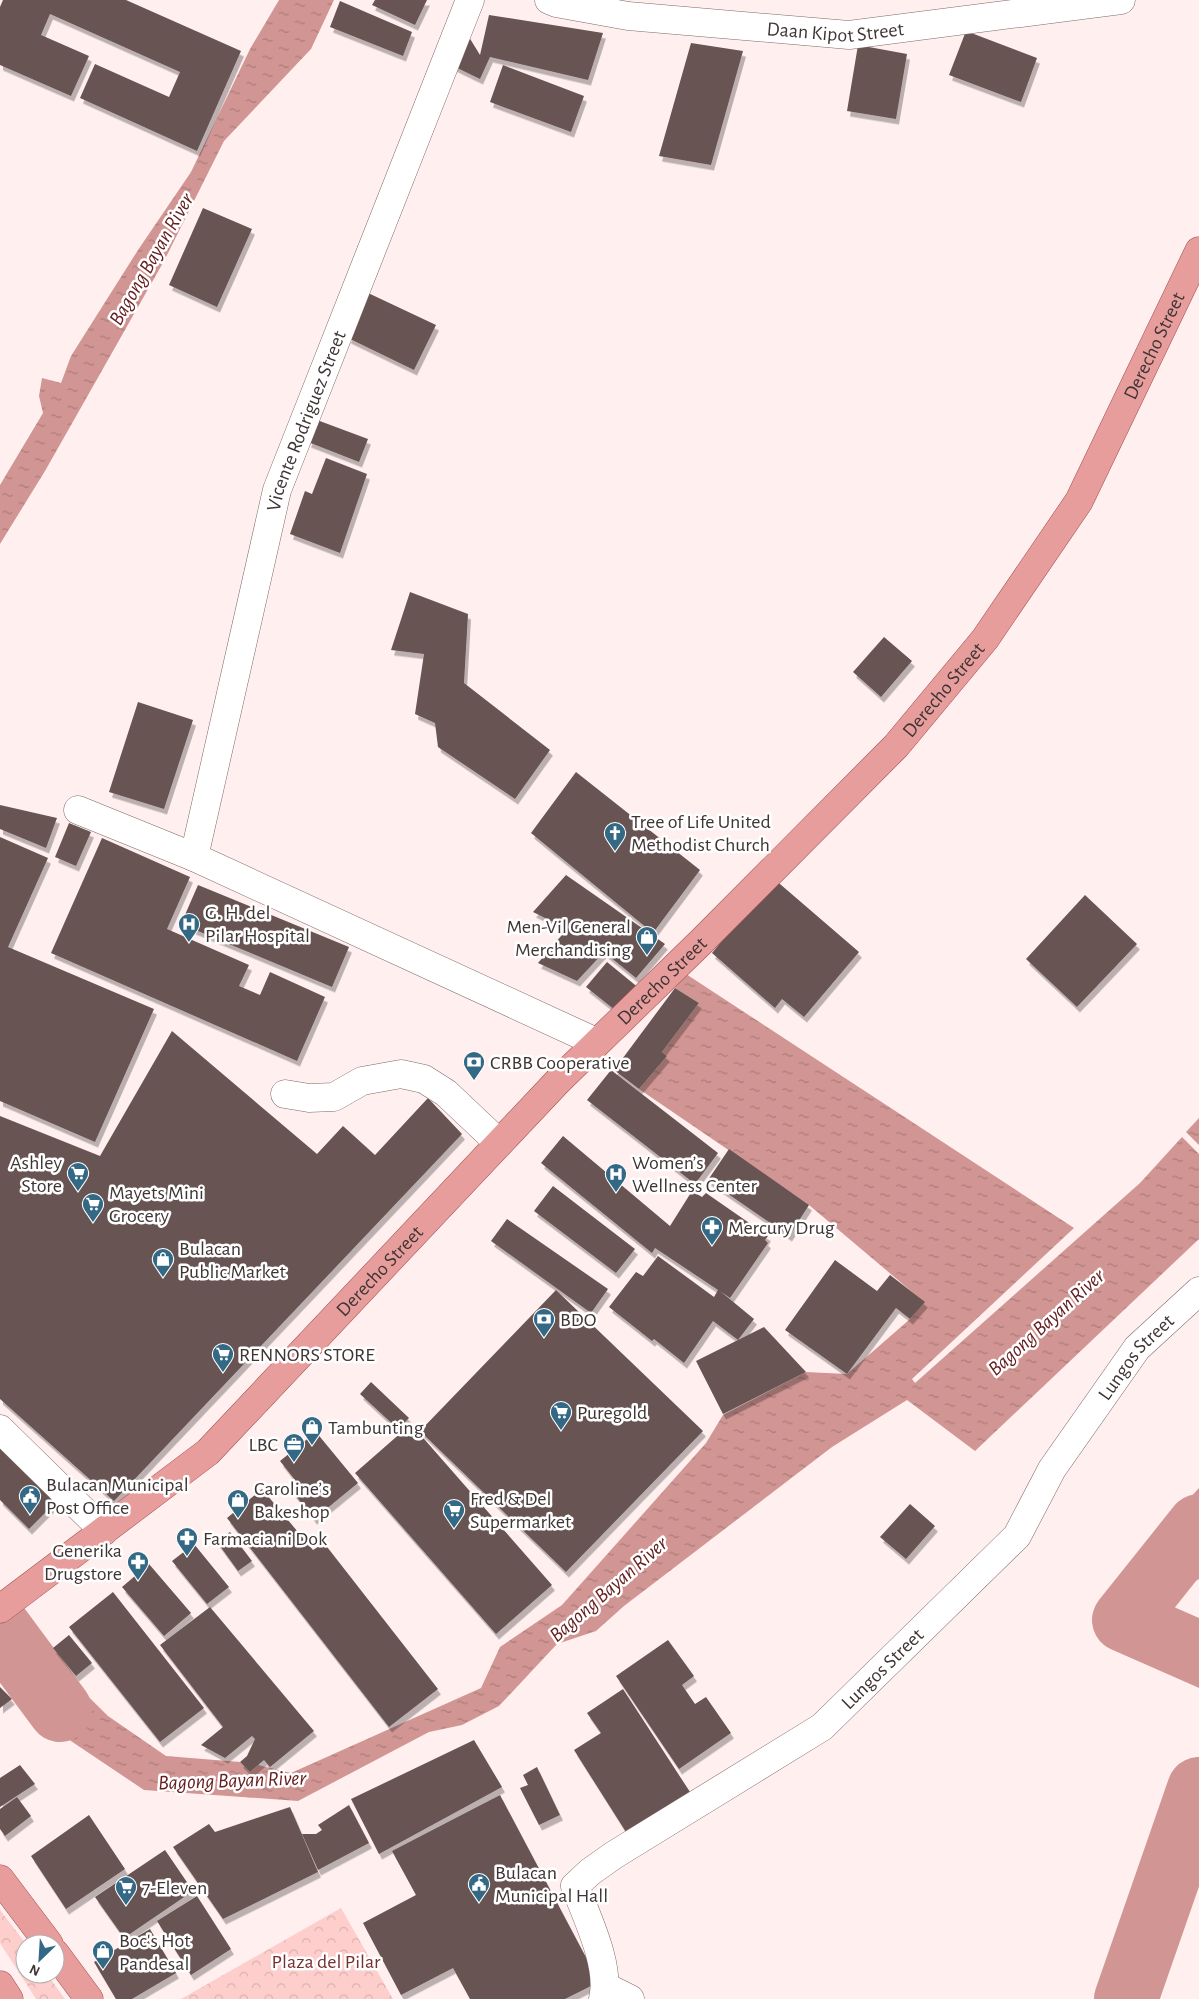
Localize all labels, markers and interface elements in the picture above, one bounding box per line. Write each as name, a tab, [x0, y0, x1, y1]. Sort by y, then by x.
street label: Daan Kipot Street	[766, 19, 906, 46]
water label: Bagong Bayan River	[105, 189, 198, 329]
street label: Derecho Street	[1120, 289, 1189, 403]
street label: Vicente Rodriguez Street	[264, 327, 350, 513]
street label: Derecho Street	[899, 639, 989, 741]
place label: Tree of Life United Methodist Church	[631, 812, 771, 855]
church icon: Tree of Life United Methodist Church	[603, 821, 627, 852]
place label: G. H. del Pilar Hospital	[205, 903, 310, 946]
hospital icon: G. H. del Pilar Hospital	[177, 912, 201, 943]
place label: Men-Vil General Merchandising	[506, 917, 631, 960]
shop icon: Men-Vil General Merchandising	[635, 925, 659, 956]
street label: Derecho Street	[614, 933, 711, 1029]
bank icon: CRBB Cooperative	[462, 1050, 486, 1081]
place label: CRBB Cooperative	[490, 1053, 629, 1073]
place label: Ashley Store	[10, 1153, 62, 1196]
place label: Women’s Wellness Center	[632, 1153, 758, 1196]
supermarket icon: Ashley Store	[66, 1161, 90, 1192]
hospital icon: Women’s Wellness Center	[604, 1162, 628, 1193]
place label: Mayets Mini Grocery	[109, 1183, 204, 1226]
supermarket icon: Mayets Mini Grocery	[81, 1192, 105, 1223]
pharmacy icon: Mercury Drug	[700, 1215, 724, 1246]
place label: Mercury Drug	[728, 1218, 835, 1238]
street label: Derecho Street	[333, 1222, 427, 1320]
place label: Bulacan Public Market	[179, 1239, 286, 1282]
shop icon: Bulacan Public Market	[151, 1247, 175, 1278]
water label: Bagong Bayan River	[984, 1264, 1109, 1380]
bank icon: BDO	[532, 1307, 556, 1338]
place label: BDO	[560, 1310, 596, 1330]
street label: Lungos Street	[1095, 1310, 1178, 1404]
supermarket icon: RENNORS STORE	[211, 1342, 235, 1373]
place label: RENNORS STORE	[239, 1345, 375, 1365]
supermarket icon: Puregold	[549, 1400, 573, 1431]
place label: Puregold	[577, 1403, 647, 1423]
shop icon: Tambunting	[300, 1415, 324, 1446]
place label: Tambunting	[328, 1418, 424, 1438]
office icon: LBC	[282, 1432, 306, 1463]
place label: LBC	[249, 1435, 278, 1455]
place label: Bulacan Municipal Post Office	[46, 1475, 189, 1518]
place label: Caroline’s Bakeshop	[254, 1479, 330, 1522]
public building icon: Bulacan Municipal Post Office	[18, 1484, 42, 1515]
shop icon: Caroline’s Bakeshop	[226, 1488, 250, 1519]
place label: Fred & Del Supermarket	[470, 1489, 572, 1532]
supermarket icon: Fred & Del Supermarket	[442, 1498, 466, 1529]
pharmacy icon: Farmacia ni Dok	[175, 1526, 199, 1557]
place label: Farmacia ni Dok	[203, 1529, 327, 1549]
water label: Bagong Bayan River	[545, 1532, 672, 1646]
place label: Generika Drugstore	[44, 1541, 122, 1584]
pharmacy icon: Generika Drugstore	[126, 1550, 150, 1581]
street label: Lungos Street	[838, 1624, 928, 1713]
water label: Bagong Bayan River	[158, 1767, 308, 1794]
place label: Bulacan Municipal Hall	[495, 1863, 608, 1906]
public building icon: Bulacan Municipal Hall	[467, 1872, 491, 1903]
supermarket icon: 7-Eleven	[114, 1875, 138, 1906]
place label: 7-Eleven	[142, 1878, 207, 1898]
place label: Boc's Hot Pandesal	[119, 1931, 191, 1974]
north arrow	[15, 1934, 65, 1984]
shop icon: Boc's Hot Pandesal	[91, 1939, 115, 1970]
park label: Plaza del Pilar	[272, 1952, 381, 1972]
text: N	[28, 1961, 42, 1978]

